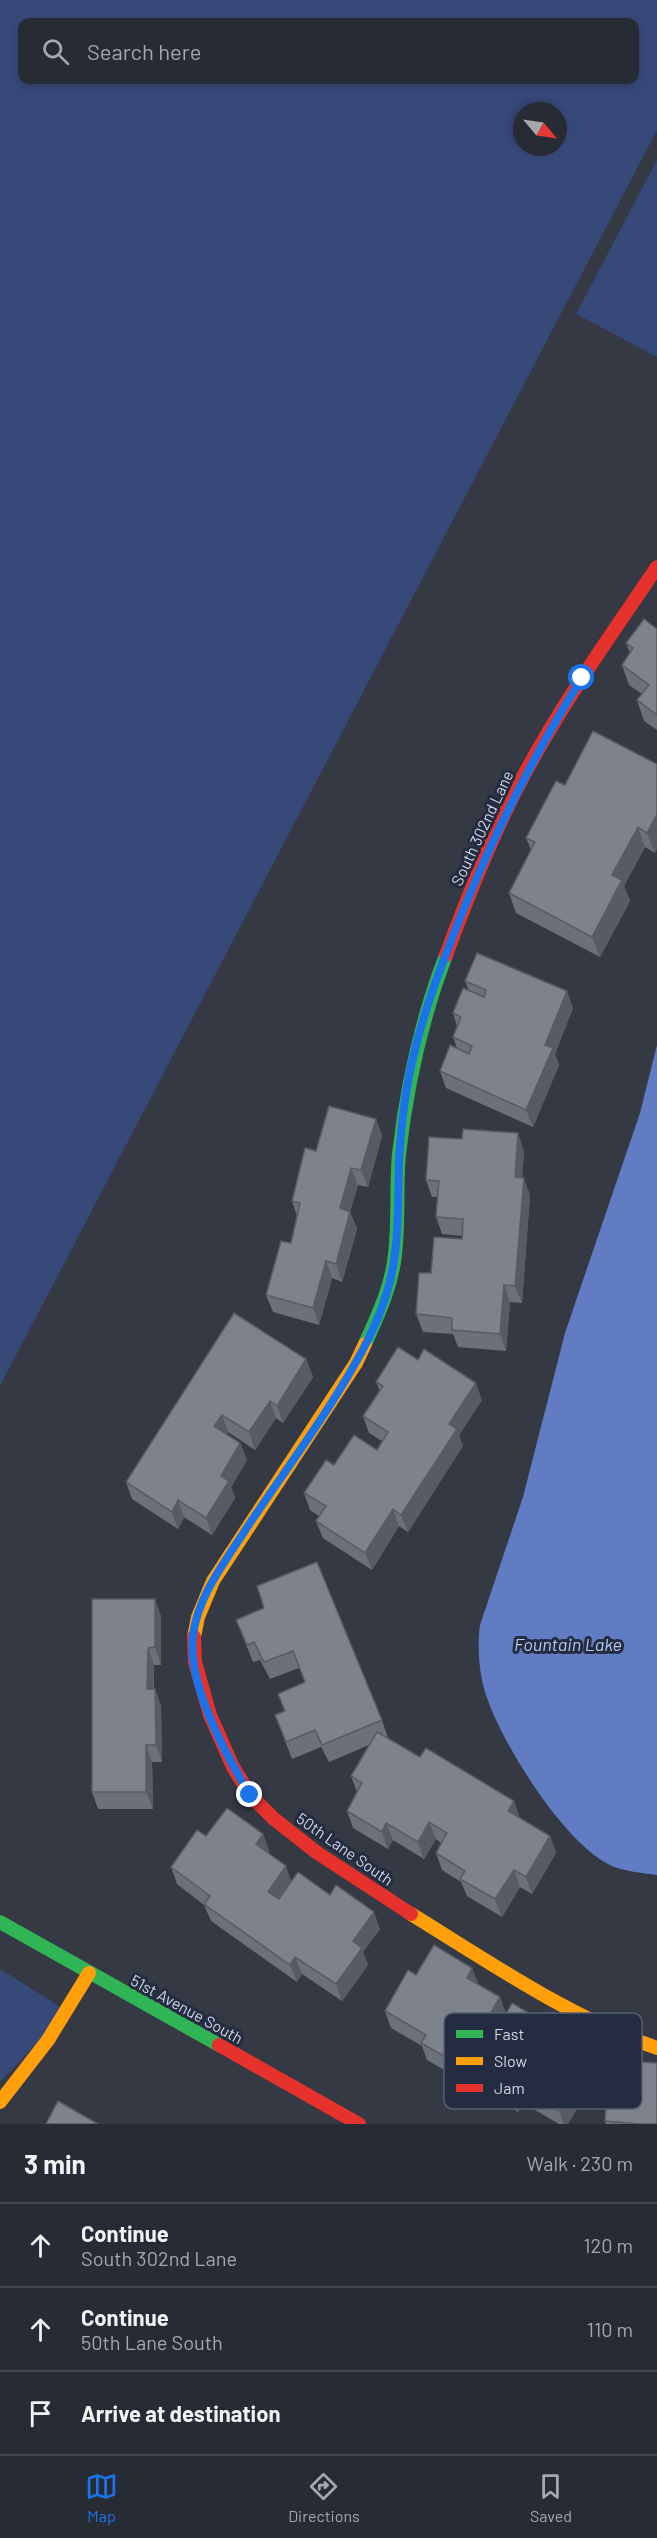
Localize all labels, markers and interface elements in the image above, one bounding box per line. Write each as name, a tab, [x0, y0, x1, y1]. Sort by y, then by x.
search box	[18, 18, 639, 84]
icon: search	[39, 35, 72, 68]
text: Search here	[87, 38, 201, 64]
north arrow	[513, 102, 567, 156]
route start	[568, 664, 594, 690]
street label: South 302nd Lane	[447, 767, 517, 888]
water label: Fountain Lake	[514, 1633, 622, 1655]
route end	[236, 1781, 262, 1807]
street label: 50th Lane South	[293, 1808, 397, 1889]
street label: 51st Avenue South	[128, 1970, 247, 2047]
legend	[444, 2013, 642, 2109]
text: Fast	[494, 2024, 524, 2043]
text: Slow	[494, 2051, 527, 2070]
text: Jam	[494, 2078, 525, 2097]
text: 3 min	[24, 2148, 86, 2179]
text: Walk · 230 m	[527, 2151, 633, 2175]
text: Continue	[81, 2220, 169, 2246]
icon: ahead	[24, 2229, 57, 2262]
text: 120 m	[583, 2233, 633, 2257]
text: South 302nd Lane	[81, 2246, 237, 2270]
text: Continue	[81, 2304, 169, 2330]
icon: ahead	[24, 2313, 57, 2346]
text: 110 m	[587, 2317, 633, 2341]
text: 50th Lane South	[81, 2330, 223, 2354]
icon: arrive	[24, 2397, 57, 2430]
text: Arrive at destination	[81, 2400, 280, 2426]
tab: Map	[85, 2470, 118, 2525]
tab: Directions	[288, 2470, 360, 2525]
tab: Saved	[530, 2470, 572, 2525]

